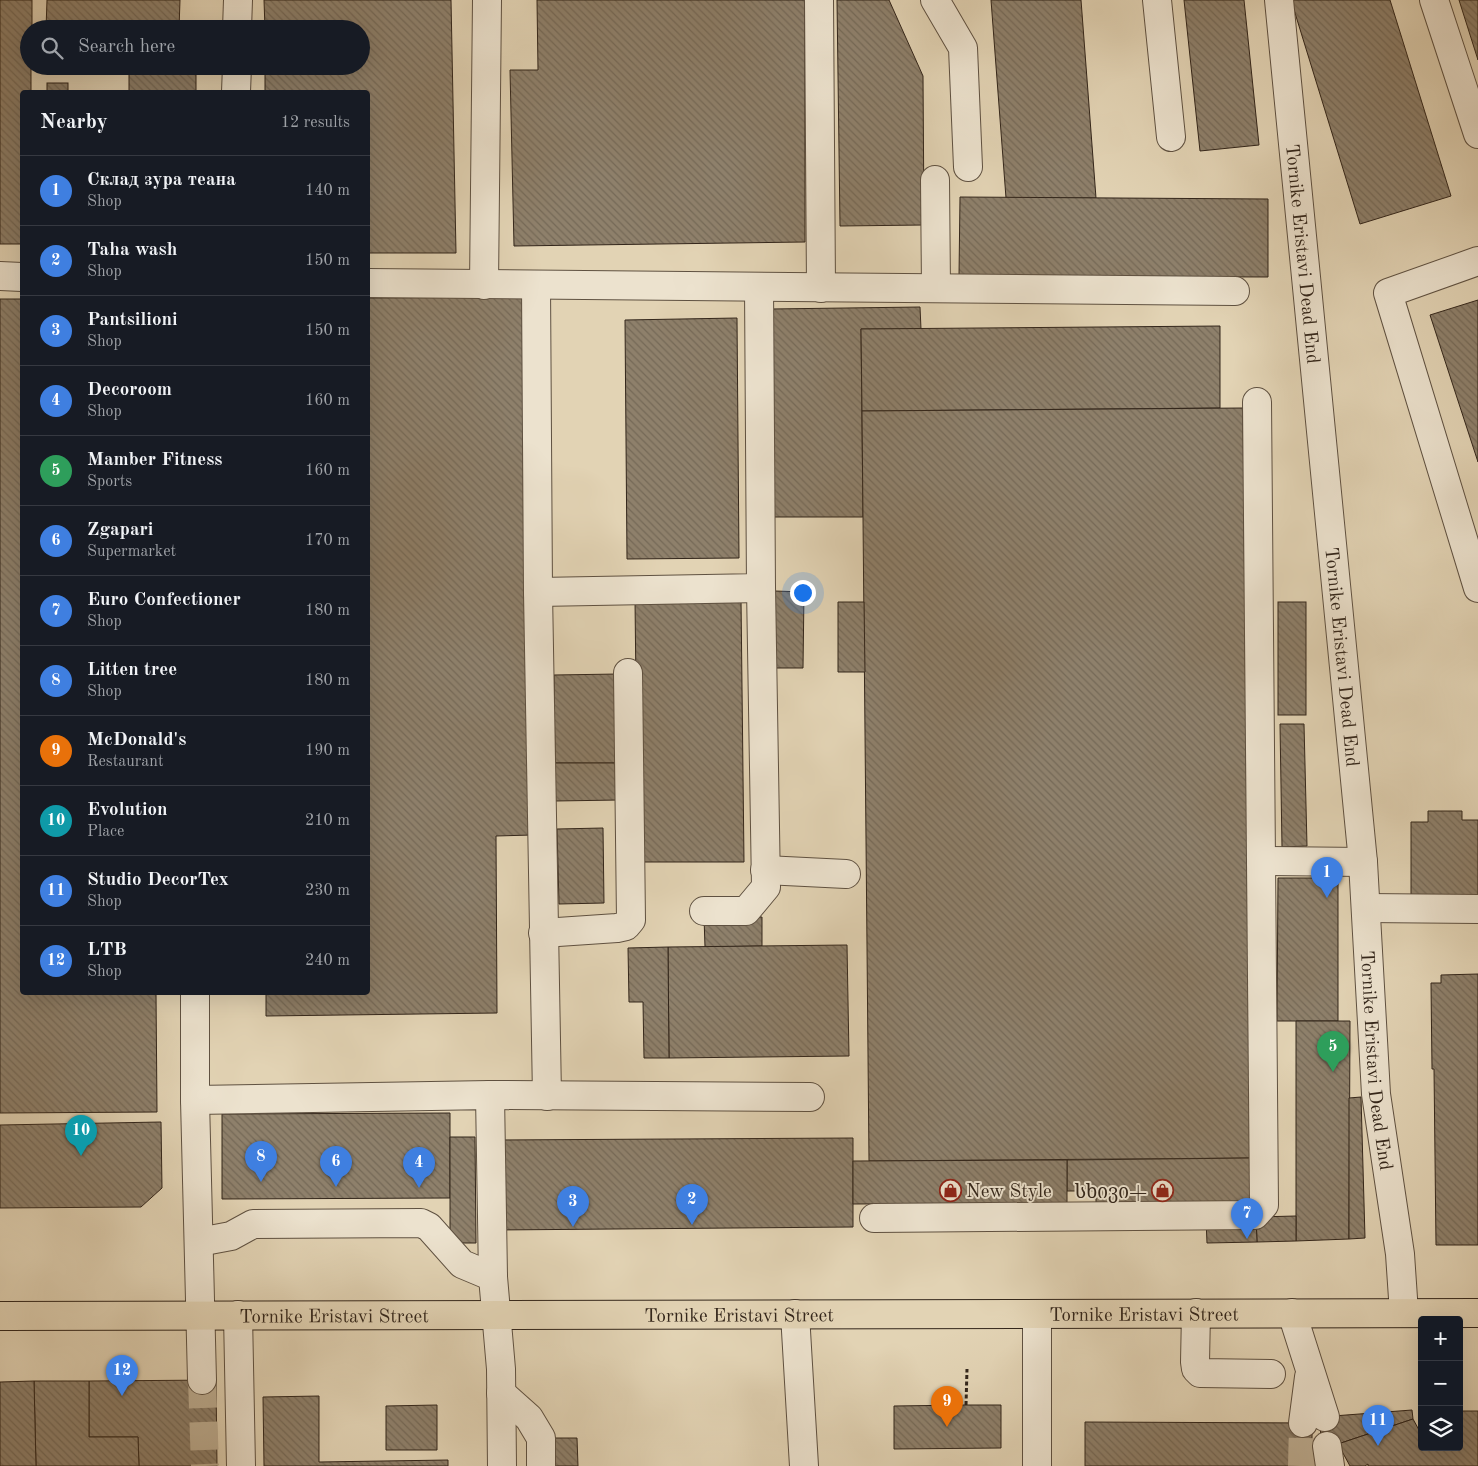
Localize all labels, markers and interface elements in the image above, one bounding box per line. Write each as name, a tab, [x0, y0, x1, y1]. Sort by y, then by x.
search box	[20, 20, 370, 75]
icon: search	[38, 34, 66, 62]
text: Search here	[78, 38, 175, 57]
text: Nearby	[40, 112, 108, 133]
text: 12 results	[281, 115, 350, 131]
street label: Tornike Eristavi Dead End	[1281, 143, 1321, 365]
text: Склад зура теана	[87, 171, 236, 190]
text: 1	[51, 183, 61, 199]
text: 140 m	[305, 183, 350, 199]
text: Shop	[87, 194, 122, 210]
text: Taha wash	[87, 241, 177, 260]
text: 2	[51, 253, 61, 269]
text: 150 m	[305, 253, 350, 269]
text: Shop	[87, 264, 122, 280]
text: Pantsilioni	[87, 311, 178, 330]
text: 3	[51, 323, 61, 339]
text: 150 m	[305, 323, 350, 339]
text: Shop	[87, 334, 122, 350]
text: Decoroom	[87, 381, 172, 400]
text: 4	[51, 393, 61, 409]
text: 160 m	[305, 393, 350, 409]
text: Shop	[87, 404, 122, 420]
text: Mamber Fitness	[87, 451, 222, 470]
text: 5	[51, 463, 61, 479]
text: 160 m	[305, 463, 350, 479]
text: Sports	[87, 474, 132, 490]
text: Zgapari	[87, 521, 153, 540]
text: 6	[51, 533, 61, 549]
text: 170 m	[305, 533, 350, 549]
text: Supermarket	[87, 544, 176, 560]
street label: Tornike Eristavi Dead End	[1320, 546, 1361, 768]
your location	[790, 580, 816, 606]
text: Euro Confectioner	[87, 591, 241, 610]
text: 7	[51, 603, 61, 619]
text: 180 m	[305, 603, 350, 619]
text: Shop	[87, 614, 122, 630]
text: Litten tree	[87, 661, 177, 680]
text: 8	[51, 673, 61, 689]
text: 180 m	[305, 673, 350, 689]
text: Shop	[87, 684, 122, 700]
text: McDonald's	[87, 731, 186, 750]
text: 9	[51, 743, 61, 759]
text: 190 m	[305, 743, 350, 759]
text: Restaurant	[87, 754, 164, 770]
text: Evolution	[87, 801, 168, 820]
text: 10	[47, 813, 65, 829]
text: 210 m	[305, 813, 350, 829]
text: Place	[87, 824, 124, 840]
pin: 1	[1311, 857, 1343, 898]
text: Studio DecorTex	[87, 871, 229, 890]
text: 11	[47, 883, 65, 899]
text: 230 m	[305, 883, 350, 899]
text: Shop	[87, 894, 122, 910]
text: LTB	[87, 941, 127, 960]
street label: Tornike Eristavi Dead End	[1356, 950, 1394, 1172]
text: 12	[47, 953, 65, 969]
text: 240 m	[305, 953, 350, 969]
text: Shop	[87, 964, 122, 980]
pin: 5	[1317, 1031, 1349, 1072]
pin: 10	[65, 1115, 97, 1156]
pin: 8	[245, 1141, 277, 1182]
pin: 6	[320, 1146, 352, 1187]
pin: 4	[403, 1147, 435, 1188]
shop icon: New Style	[938, 1178, 962, 1202]
shop icon: სხივი+	[1151, 1179, 1175, 1203]
place label: New Style	[966, 1183, 1052, 1202]
place label: სხივი+	[1075, 1183, 1147, 1203]
pin: 2	[676, 1184, 708, 1225]
pin: 3	[557, 1186, 589, 1227]
pin: 7	[1231, 1198, 1263, 1239]
street label: Tornike Eristavi Street	[1049, 1306, 1239, 1326]
street label: Tornike Eristavi Street	[644, 1307, 834, 1327]
street label: Tornike Eristavi Street	[239, 1308, 429, 1328]
map controls	[1418, 1316, 1463, 1451]
button: +	[1418, 1316, 1463, 1361]
pin: 12	[106, 1355, 138, 1396]
button: −	[1418, 1361, 1463, 1406]
pin: 9	[931, 1386, 963, 1427]
pin: 11	[1362, 1405, 1394, 1446]
button: layers	[1418, 1406, 1463, 1451]

